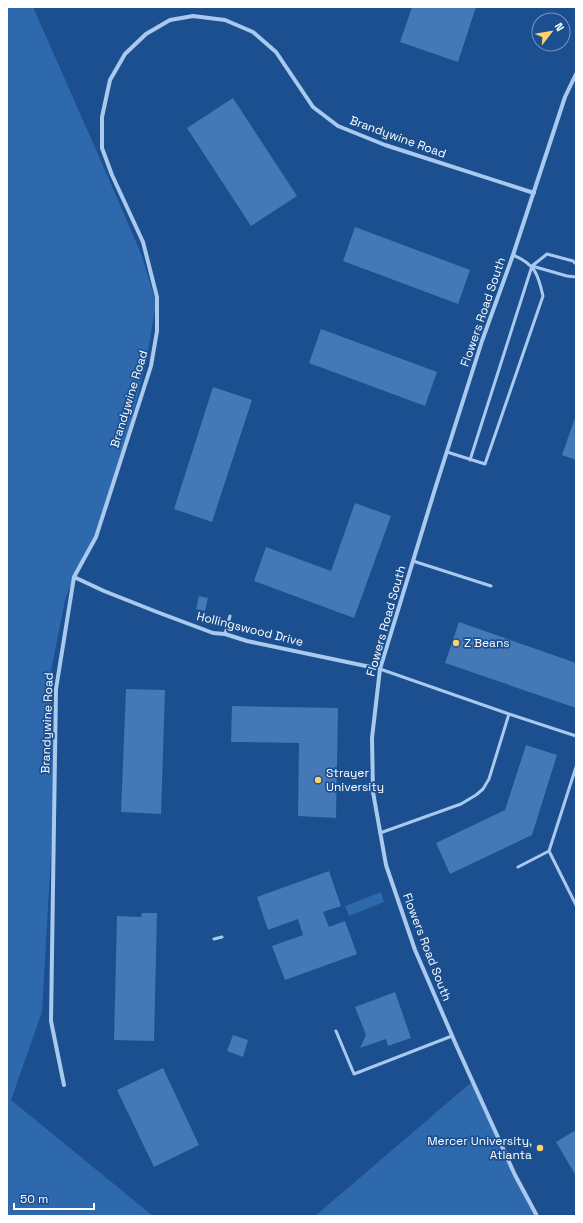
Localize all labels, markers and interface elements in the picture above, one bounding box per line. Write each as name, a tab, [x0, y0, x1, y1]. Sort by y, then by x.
north arrow	[531, 12, 571, 52]
text: N	[552, 20, 567, 34]
street label: Brandywine Road	[348, 112, 448, 162]
street label: Flowers Road South	[457, 255, 509, 369]
street label: Brandywine Road	[107, 348, 151, 450]
street label: Flowers Road South	[363, 564, 409, 678]
street label: Hollingswood Drive	[195, 608, 305, 650]
place label: Z Beans	[464, 635, 510, 651]
marker: Z Beans	[451, 638, 461, 648]
street label: Brandywine Road	[37, 672, 57, 774]
place label: Strayer University	[326, 765, 384, 795]
marker: Strayer University	[313, 775, 323, 785]
street label: Flowers Road South	[399, 891, 455, 1003]
place label: Mercer University, Atlanta	[427, 1133, 532, 1163]
marker: Mercer University, Atlanta	[535, 1143, 545, 1153]
scale bar	[14, 1185, 94, 1211]
text: 50 m	[20, 1191, 48, 1207]

